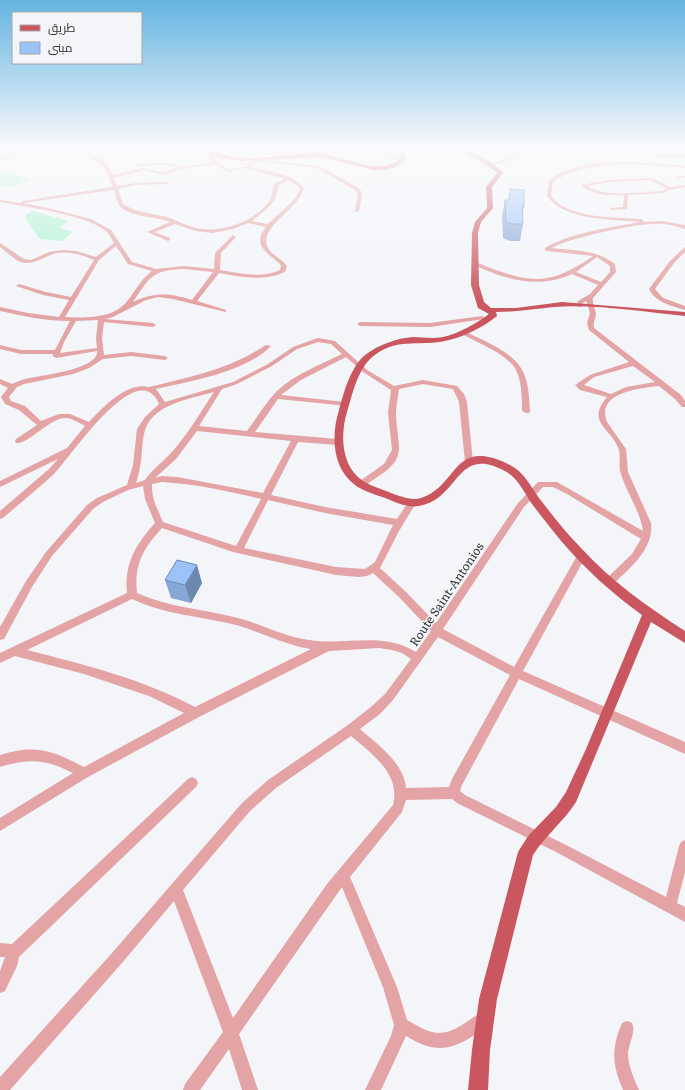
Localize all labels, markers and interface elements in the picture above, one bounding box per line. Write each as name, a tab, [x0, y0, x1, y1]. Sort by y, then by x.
legend	[12, 12, 142, 64]
text: طريق	[48, 18, 76, 36]
text: مبنى	[48, 38, 73, 56]
street label: Route Saint-Antonios	[404, 538, 488, 650]

